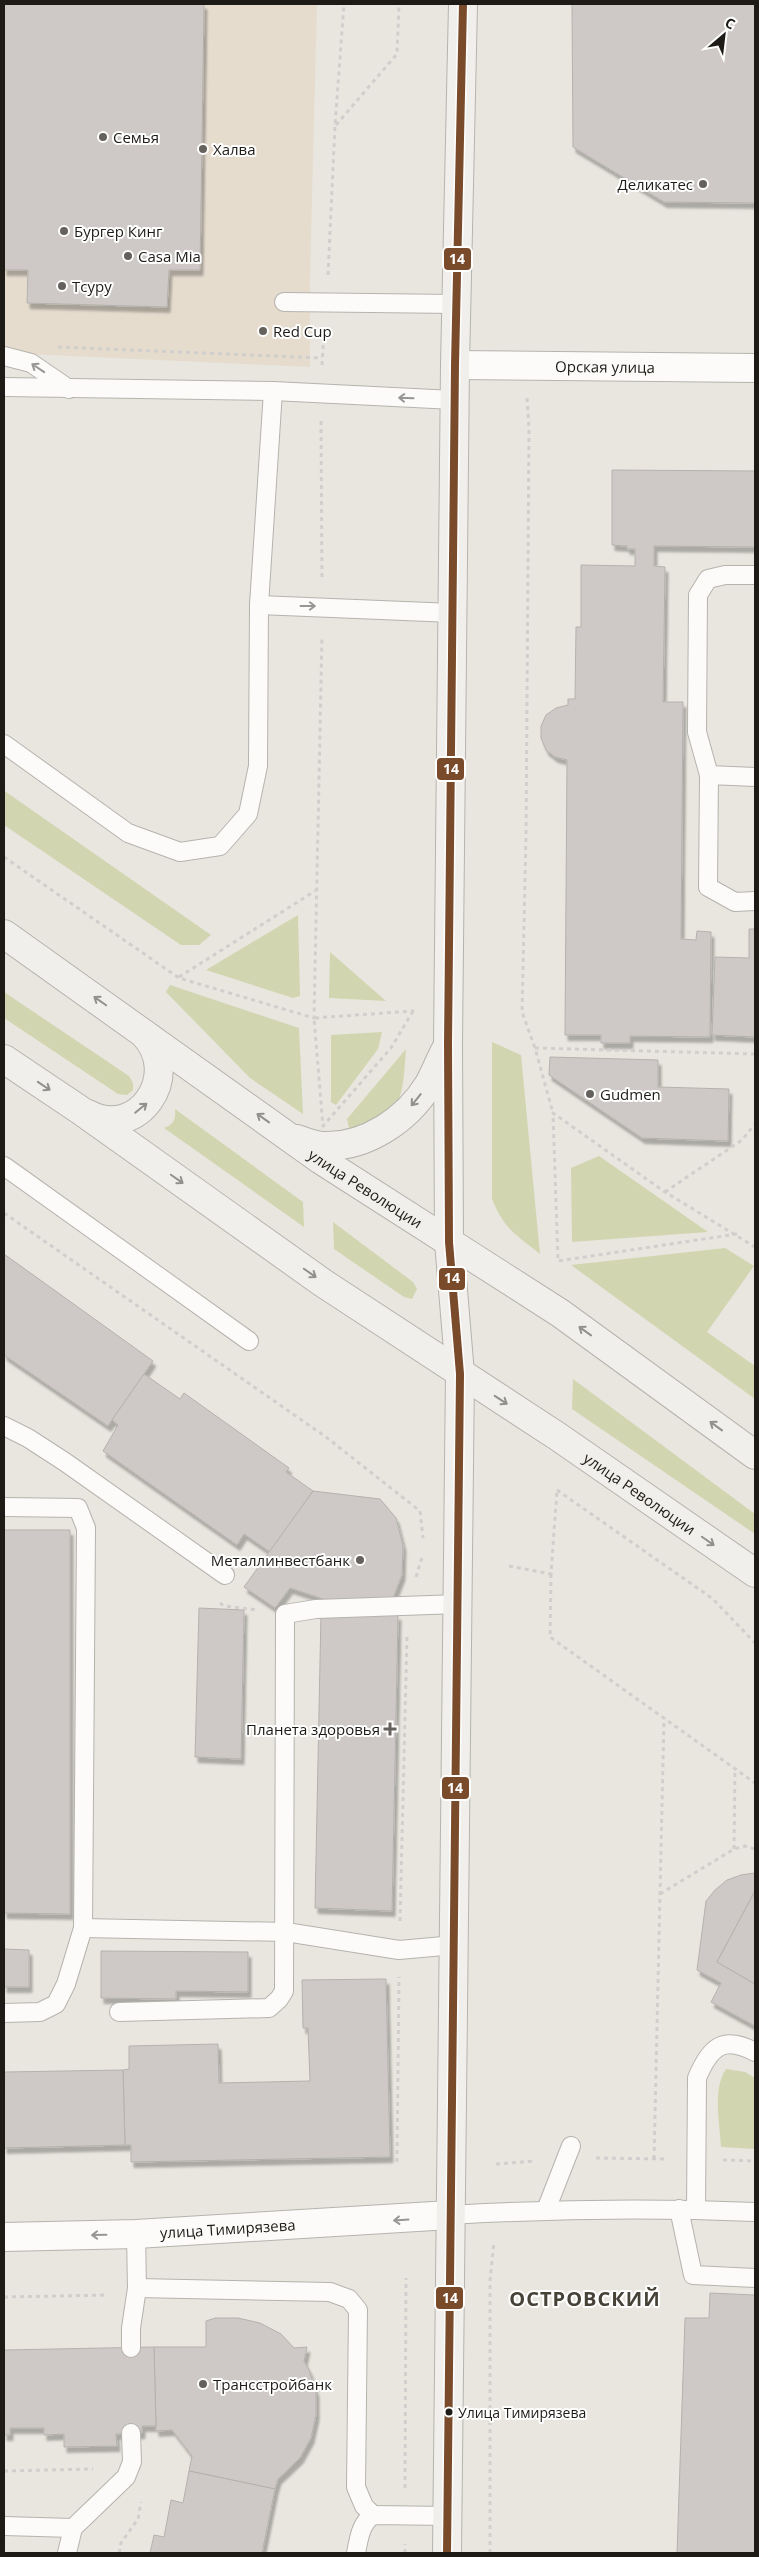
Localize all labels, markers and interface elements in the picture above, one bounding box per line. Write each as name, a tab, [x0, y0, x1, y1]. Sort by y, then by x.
north arrow	[699, 10, 749, 60]
text: С	[722, 13, 739, 34]
place label: Семья	[113, 127, 159, 147]
marker: Семья	[97, 131, 109, 143]
place label: Халва	[213, 139, 256, 159]
marker: Халва	[197, 143, 209, 155]
place label: Деликатес	[617, 174, 693, 194]
marker: Деликатес	[697, 178, 709, 190]
place label: Бургер Кинг	[74, 221, 163, 241]
marker: Бургер Кинг	[58, 225, 70, 237]
place label: Casa Mia	[138, 246, 201, 266]
line badge: 14	[443, 247, 472, 271]
text: 14	[449, 249, 465, 268]
marker: Casa Mia	[122, 250, 134, 262]
place label: Тсуру	[72, 276, 112, 296]
marker: Тсуру	[56, 280, 68, 292]
place label: Red Cup	[273, 321, 332, 341]
marker: Red Cup	[257, 325, 269, 337]
street label: Орская улица	[555, 356, 655, 377]
one-way arrow	[32, 363, 46, 373]
one-way arrow	[398, 393, 414, 402]
one-way arrow	[300, 601, 316, 611]
line badge: 14	[436, 757, 465, 781]
text: 14	[443, 759, 459, 778]
one-way arrow	[93, 996, 107, 1006]
one-way arrow	[37, 1081, 51, 1091]
place label: Gudmen	[600, 1084, 661, 1104]
marker: Gudmen	[584, 1088, 596, 1100]
one-way arrow	[410, 1093, 421, 1106]
one-way arrow	[134, 1102, 147, 1113]
one-way arrow	[256, 1113, 270, 1123]
street label: улица Революции	[304, 1144, 426, 1232]
one-way arrow	[170, 1174, 184, 1184]
line badge: 14	[438, 1267, 466, 1291]
one-way arrow	[303, 1268, 317, 1278]
text: 14	[444, 1268, 460, 1287]
one-way arrow	[579, 1325, 592, 1336]
one-way arrow	[494, 1395, 508, 1405]
one-way arrow	[710, 1421, 723, 1432]
street label: улица Революции	[580, 1447, 700, 1539]
one-way arrow	[701, 1535, 715, 1546]
place label: Металлинвестбанк	[211, 1550, 350, 1570]
marker: Металлинвестбанк	[354, 1554, 366, 1566]
place label: Планета здоровья	[246, 1719, 380, 1739]
marker: Планета здоровья	[384, 1723, 396, 1735]
line badge: 14	[441, 1776, 470, 1800]
text: 14	[447, 1778, 463, 1797]
street label: улица Тимирязева	[159, 2214, 296, 2243]
one-way arrow	[394, 2215, 410, 2224]
one-way arrow	[92, 2230, 108, 2240]
district label: ОСТРОВСКИЙ	[509, 2285, 661, 2312]
line badge: 14	[435, 2286, 464, 2310]
text: 14	[442, 2288, 458, 2307]
place label: Трансстройбанк	[213, 2374, 332, 2394]
marker: Трансстройбанк	[197, 2378, 209, 2390]
place label: Улица Тимирязева	[458, 2403, 586, 2422]
marker: Улица Тимирязева	[444, 2407, 454, 2417]

